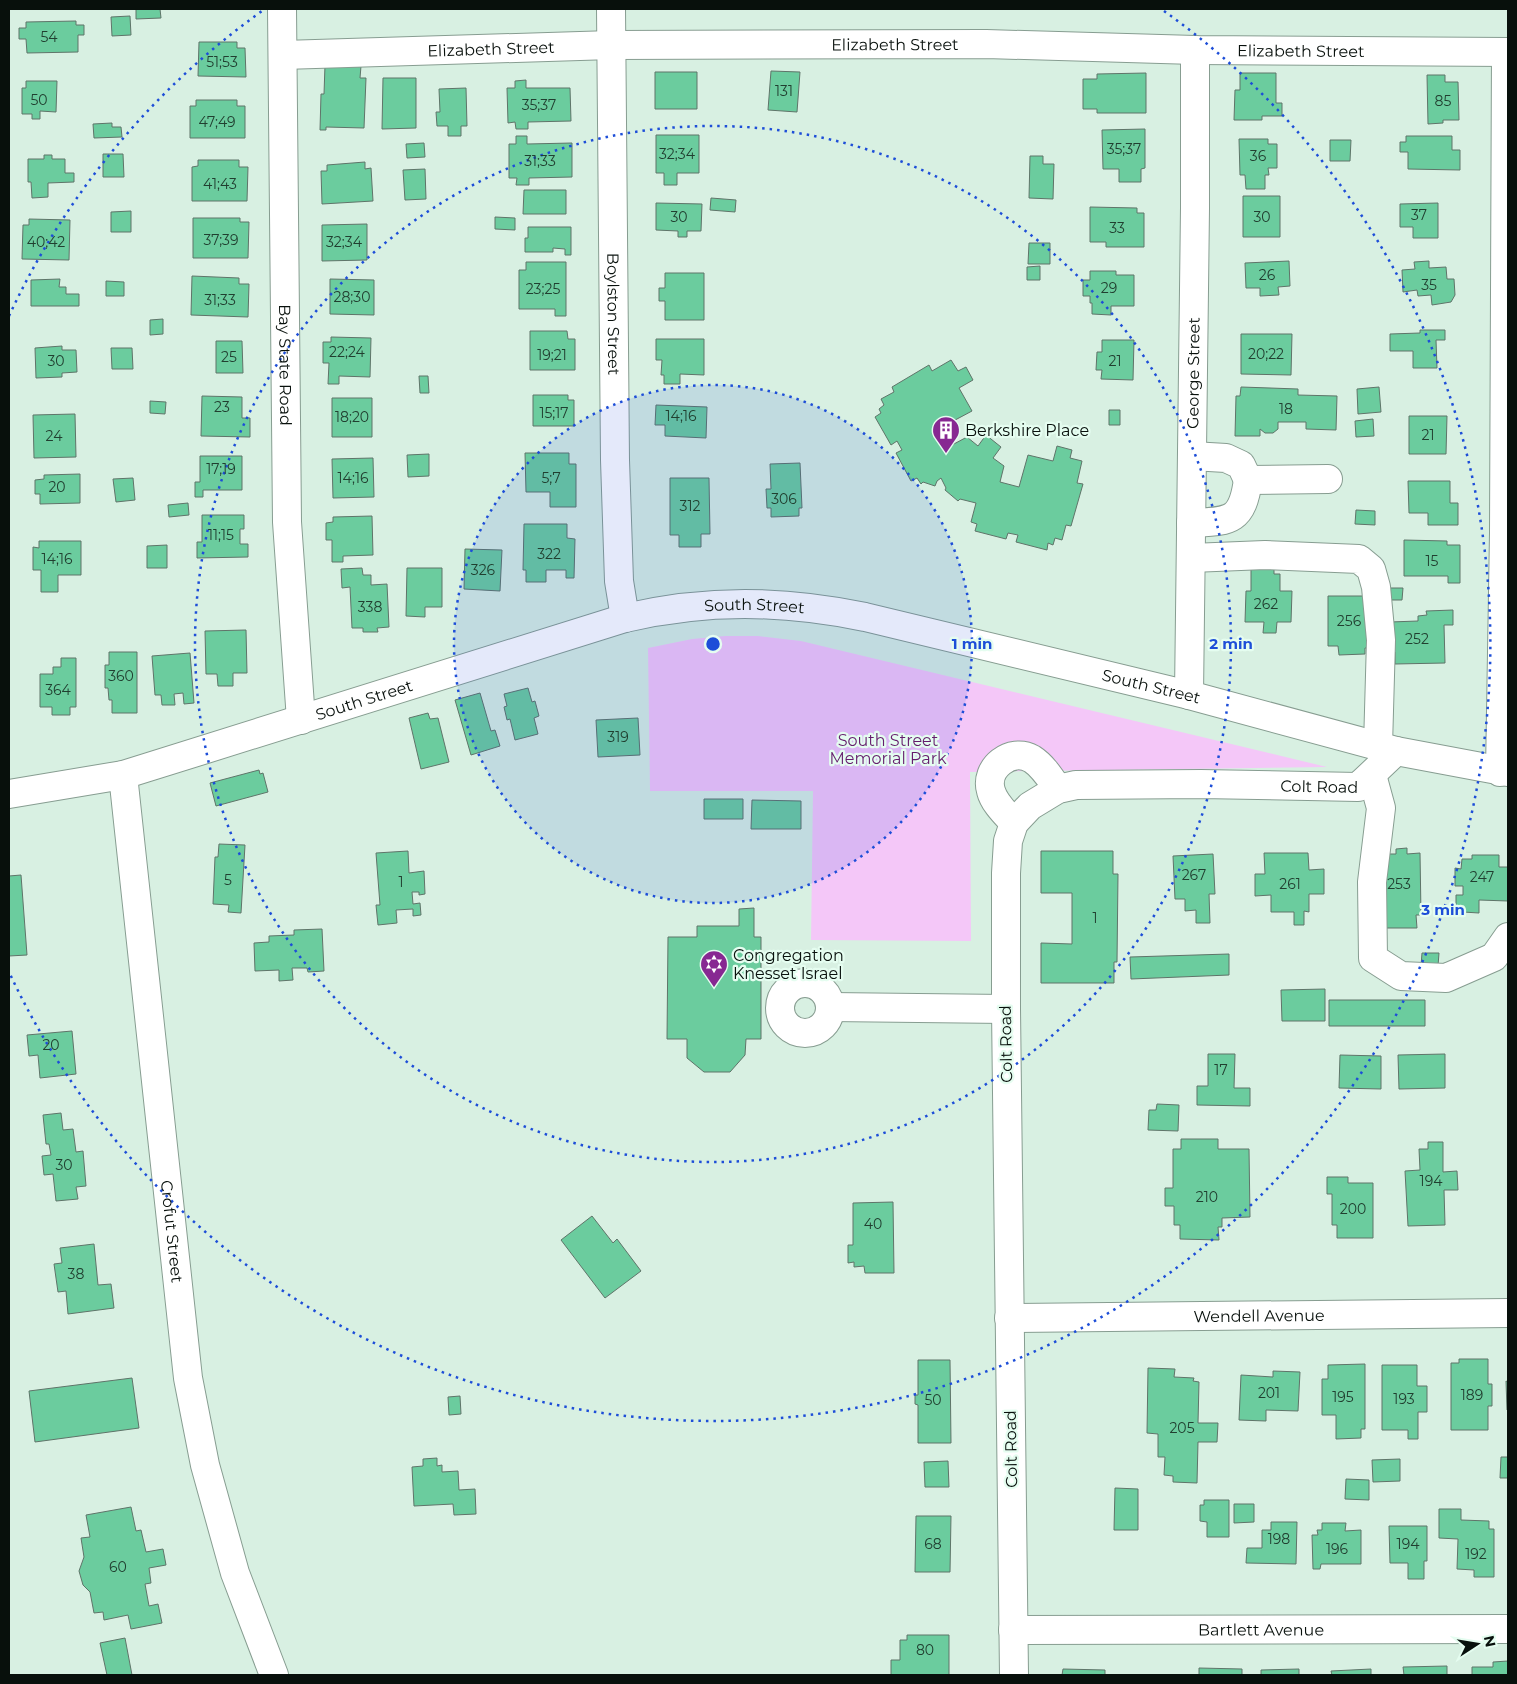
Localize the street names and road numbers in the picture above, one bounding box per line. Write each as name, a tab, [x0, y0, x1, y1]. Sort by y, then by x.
street label: Elizabeth Street	[831, 35, 959, 54]
street label: Elizabeth Street	[427, 37, 555, 60]
street label: Elizabeth Street	[1237, 41, 1365, 61]
street label: Boylston Street	[604, 253, 624, 376]
street label: Bay State Road	[275, 304, 296, 426]
street label: George Street	[1183, 317, 1203, 429]
street label: South Street	[703, 594, 806, 617]
street label: South Street	[1100, 665, 1203, 707]
street label: South Street	[313, 675, 415, 724]
street label: Colt Road	[1280, 776, 1358, 797]
street label: Colt Road	[996, 1005, 1016, 1083]
street label: Crofut Street	[157, 1179, 187, 1284]
street label: Wendell Avenue	[1193, 1305, 1325, 1326]
street label: Colt Road	[1001, 1410, 1021, 1488]
street label: Bartlett Avenue	[1198, 1620, 1324, 1639]

